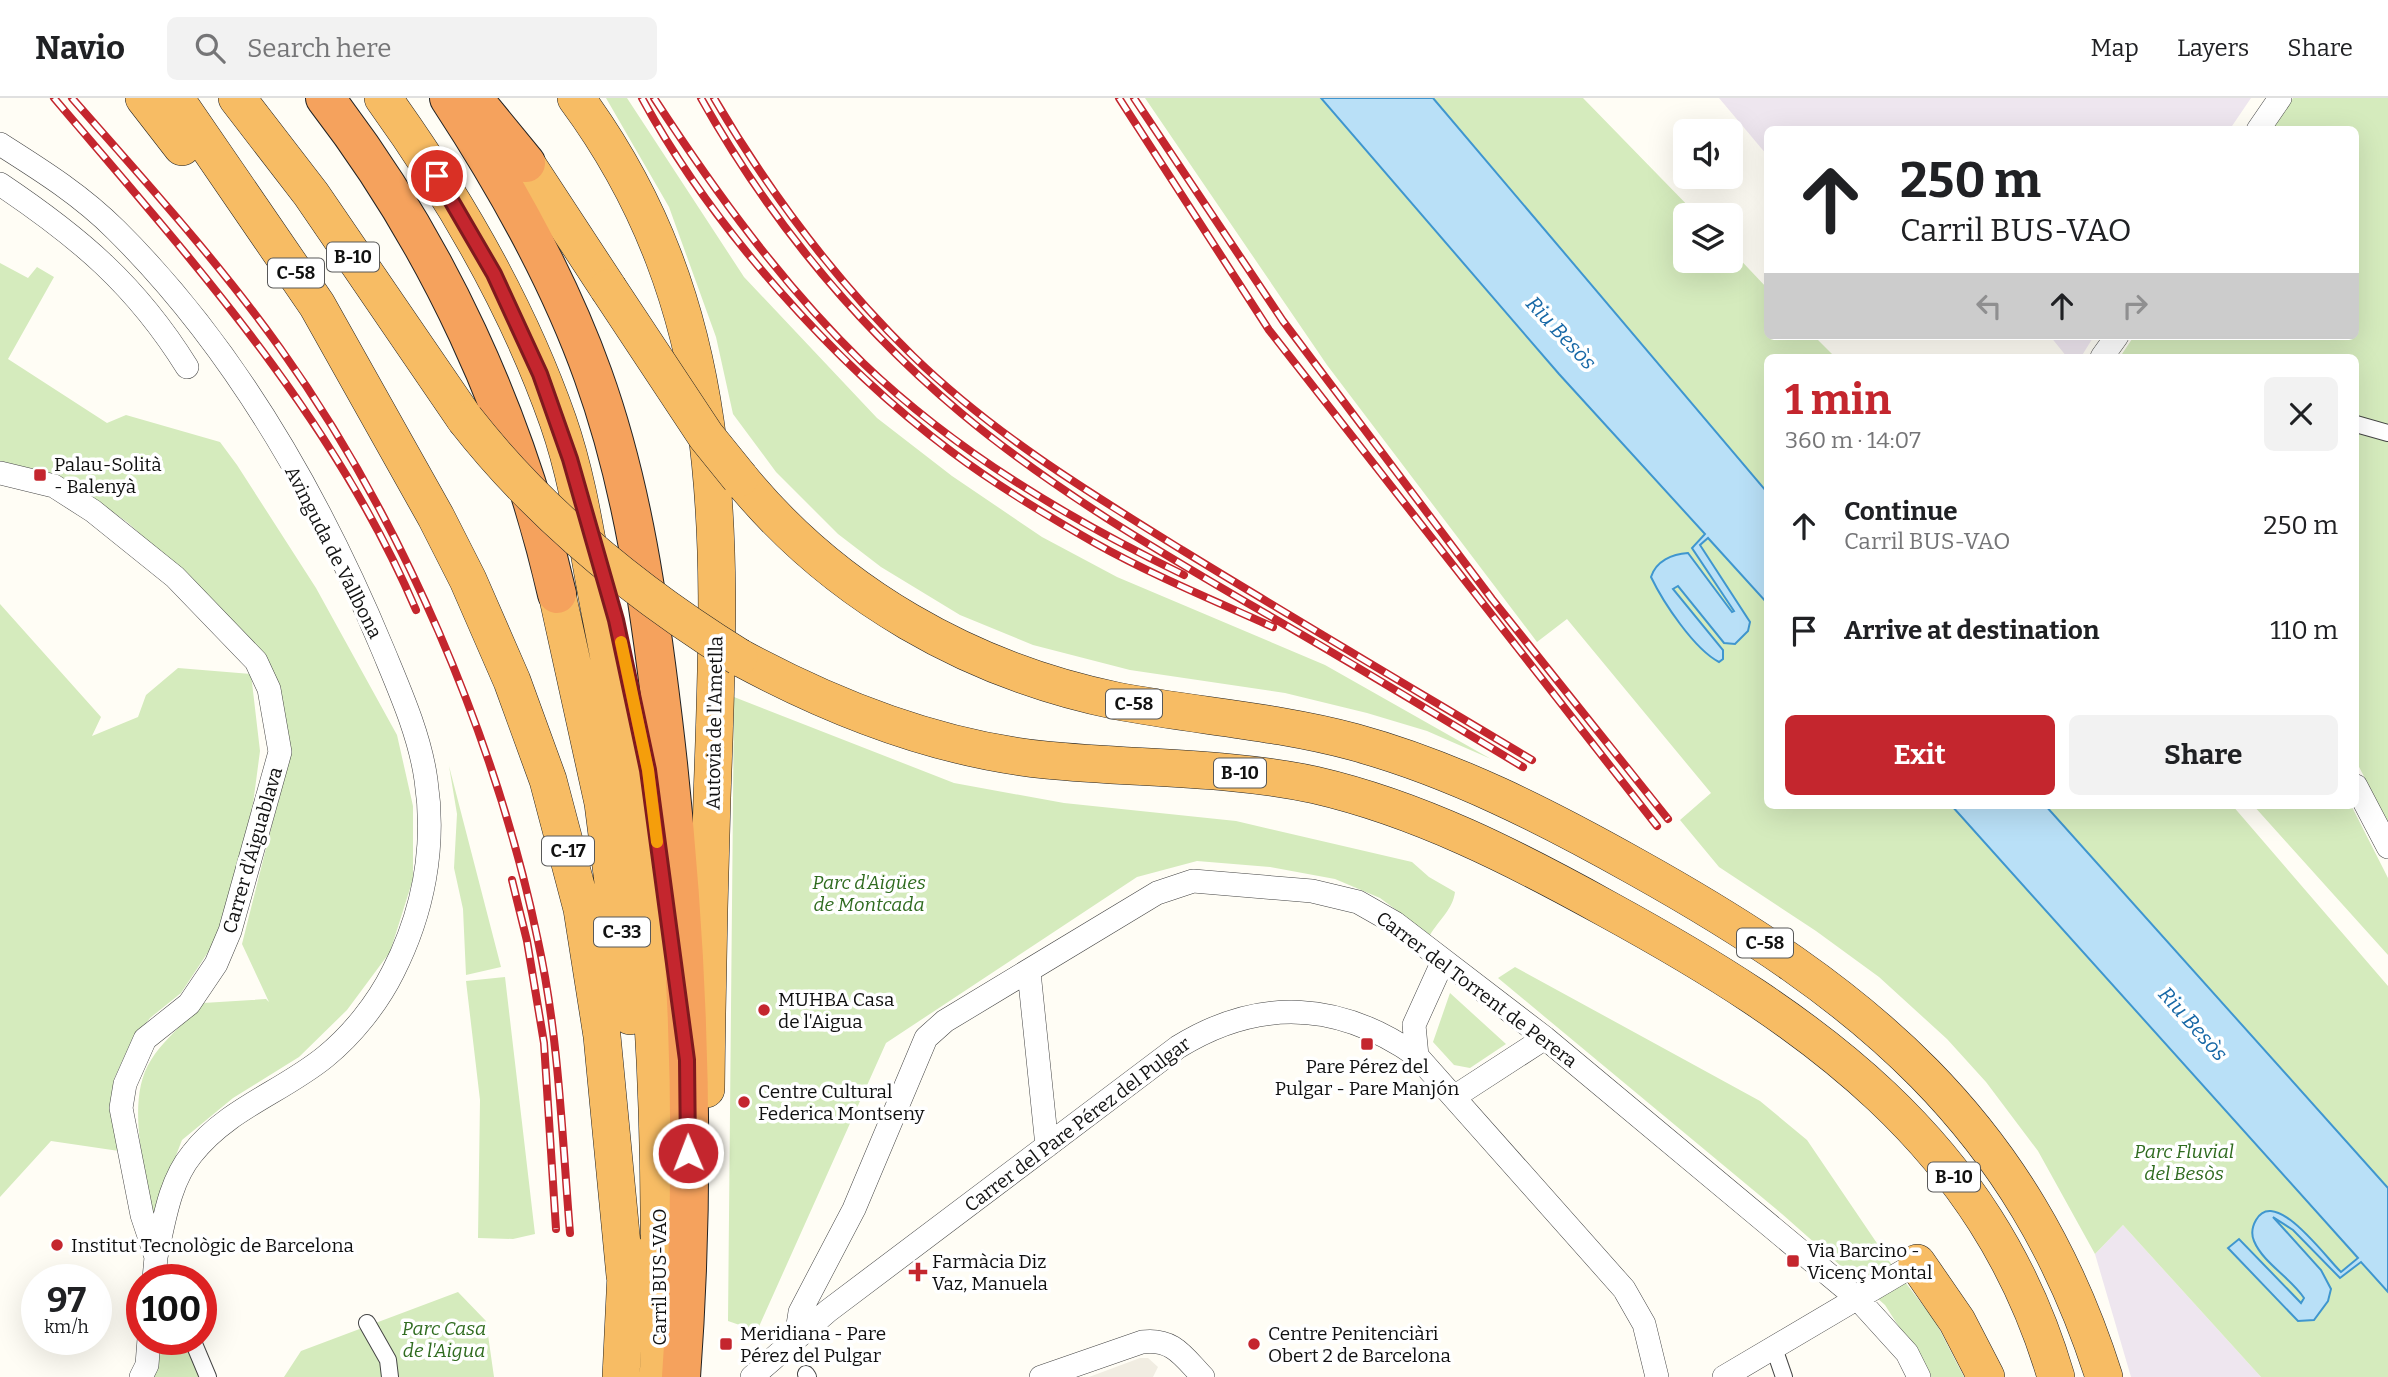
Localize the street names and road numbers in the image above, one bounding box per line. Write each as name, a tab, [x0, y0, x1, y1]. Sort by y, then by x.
road number: B-10	[327, 242, 379, 272]
road number: C-58	[268, 258, 324, 288]
street label: Avinguda de Vallbona	[280, 462, 387, 643]
street label: Autovia de l'Ametlla	[701, 635, 728, 810]
road number: C-58	[1106, 690, 1162, 718]
road number: B-10	[1214, 758, 1266, 788]
street label: Carrer d'Aiguablava	[218, 764, 287, 936]
road number: C-17	[542, 836, 594, 866]
street label: Carrer del Torrent de Perera	[1372, 906, 1582, 1073]
road number: C-33	[594, 918, 650, 946]
road number: C-58	[1737, 928, 1793, 958]
street label: Carrer del Pare Pérez del Pulgar	[960, 1032, 1195, 1217]
road number: B-10	[1928, 1162, 1980, 1192]
street label: Carril BUS-VAO	[648, 1208, 671, 1346]

